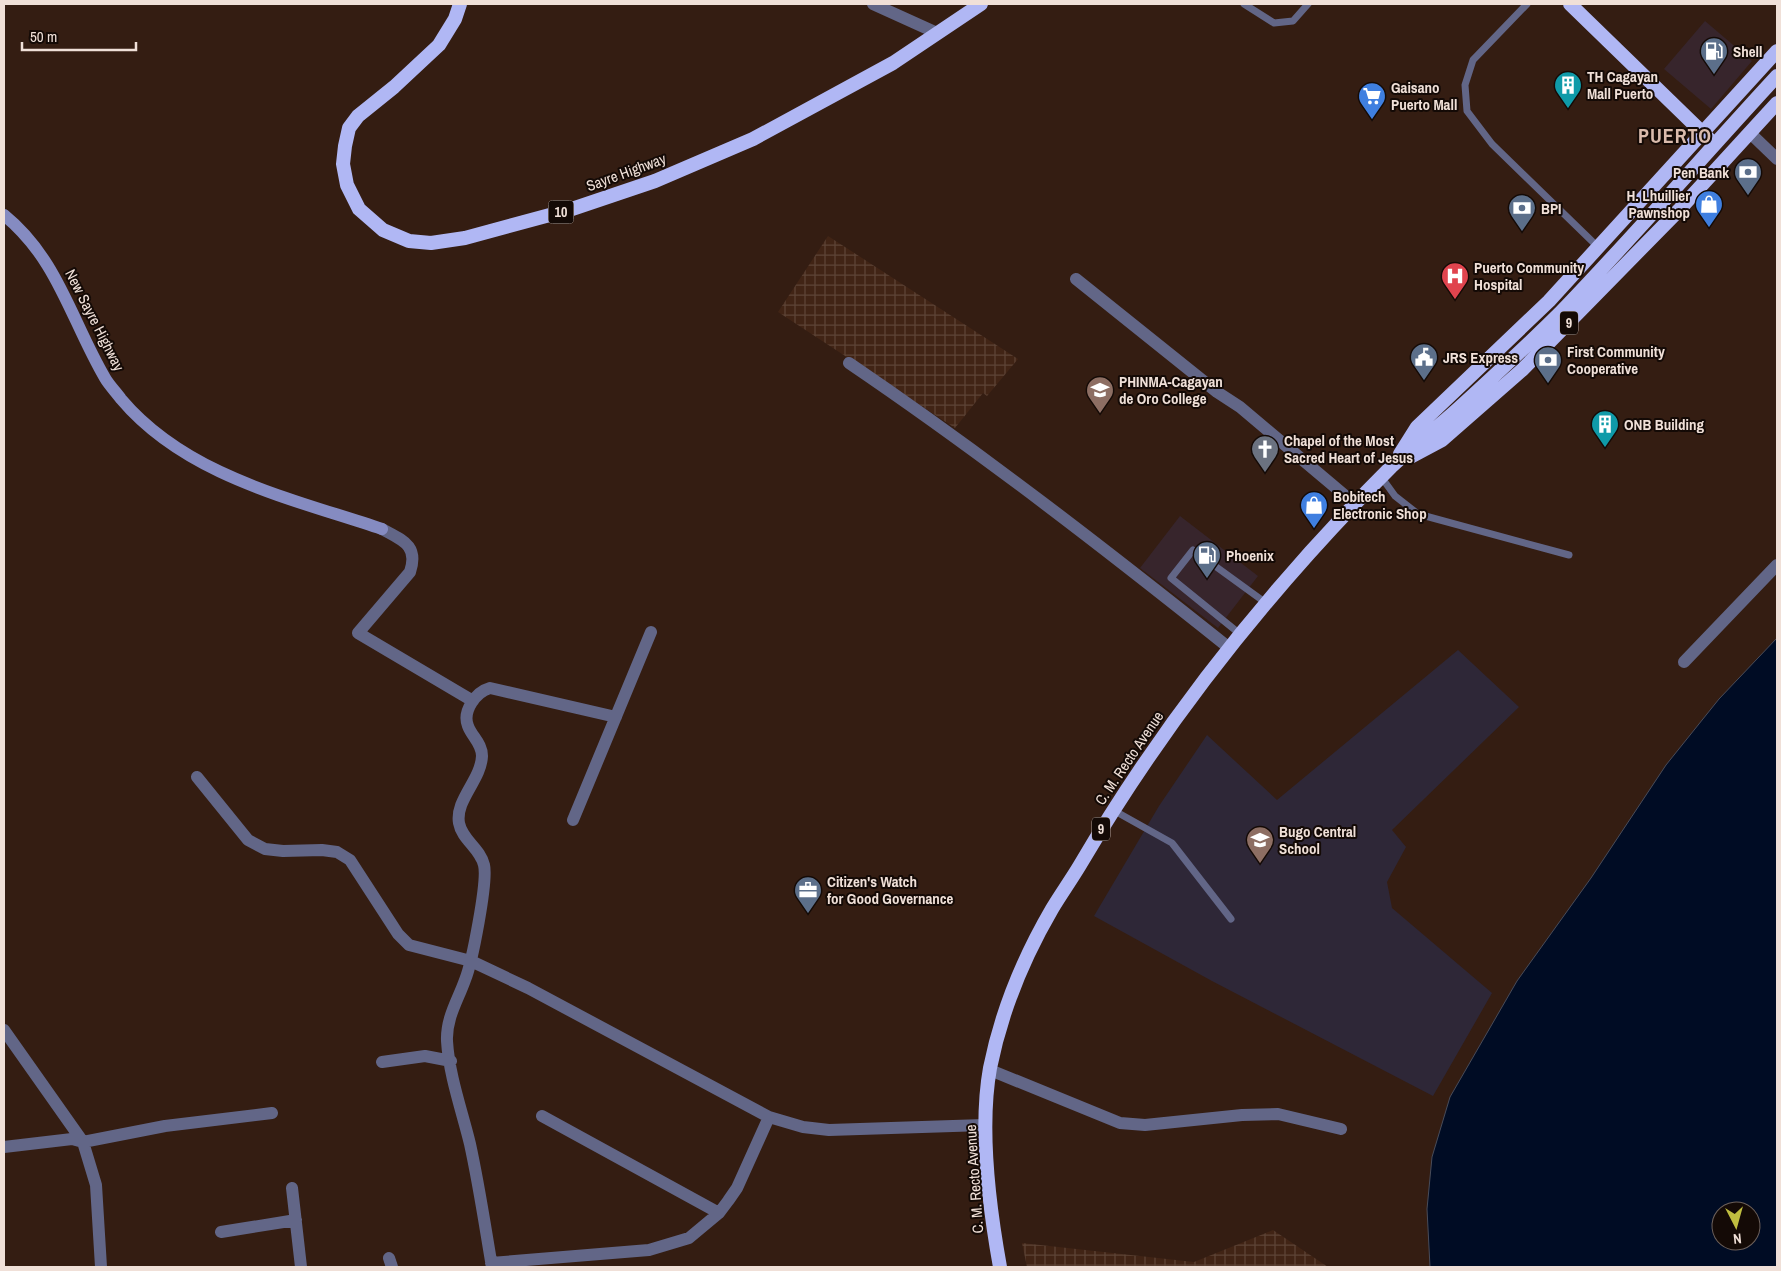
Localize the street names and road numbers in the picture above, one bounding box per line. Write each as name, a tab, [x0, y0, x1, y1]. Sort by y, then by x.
street label: Sayre Highway	[583, 148, 670, 196]
road number: 10	[548, 200, 574, 223]
street label: New Sayre Highway	[60, 266, 130, 375]
road number: 9	[1560, 312, 1578, 334]
street label: C. M. Recto Avenue	[1090, 707, 1168, 809]
road number: 9	[1092, 818, 1110, 841]
street label: C. M. Recto Avenue	[960, 1124, 988, 1234]

